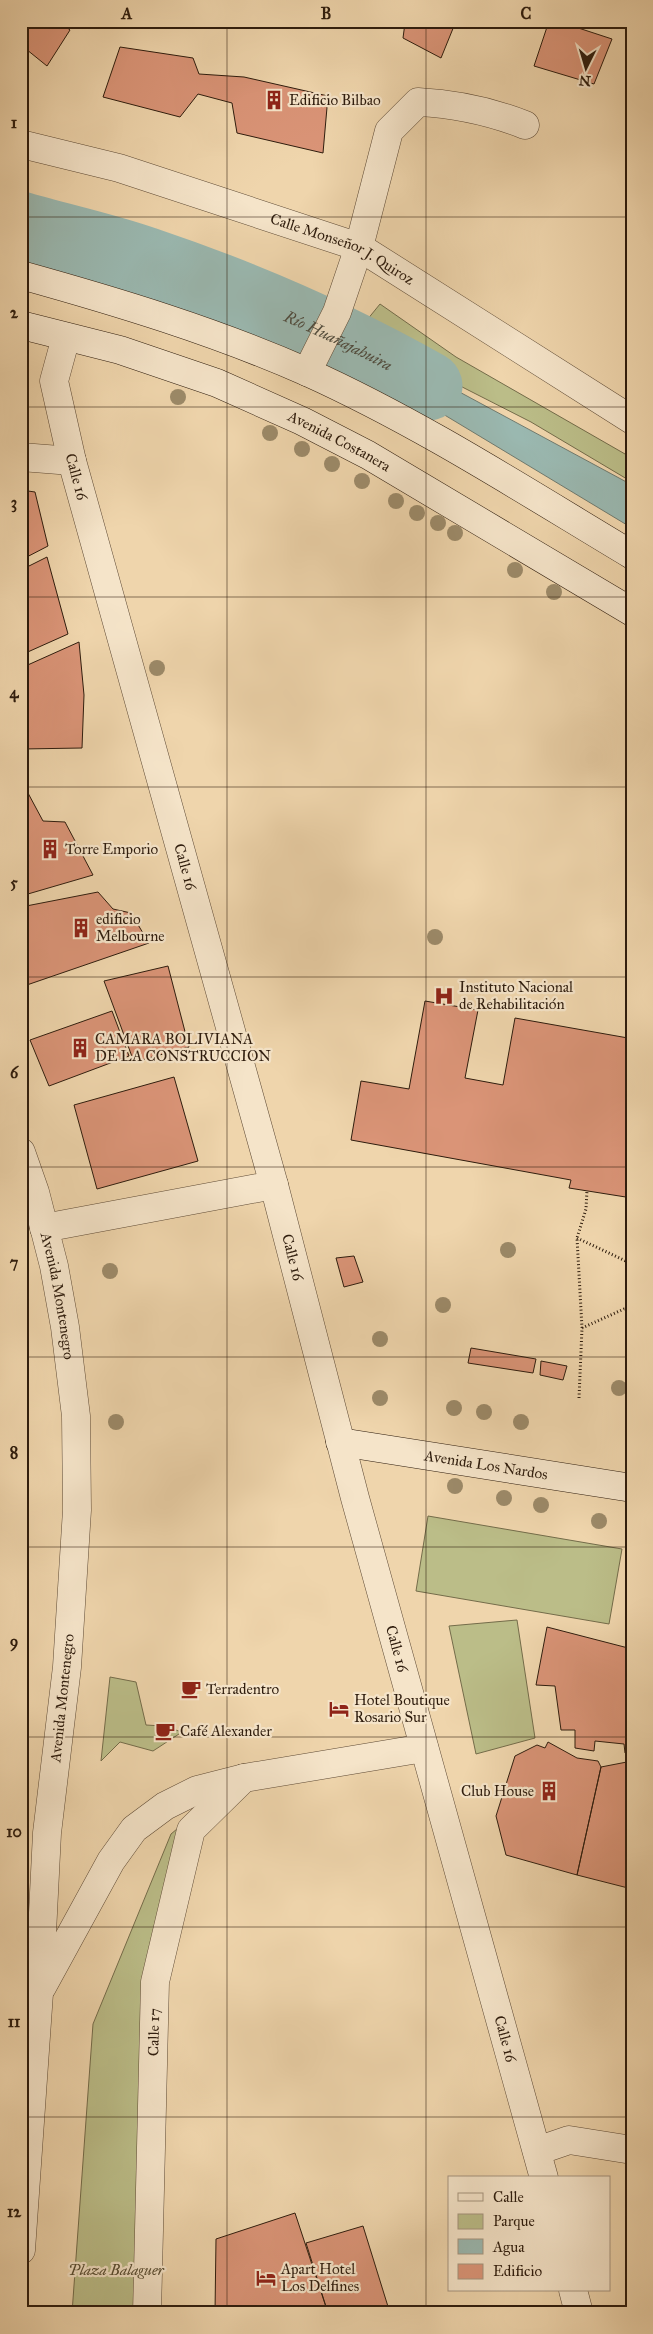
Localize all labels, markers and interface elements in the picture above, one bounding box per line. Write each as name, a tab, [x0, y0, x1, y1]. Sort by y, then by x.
text: A	[121, 4, 133, 23]
text: B	[321, 4, 331, 23]
text: C	[521, 4, 532, 23]
north arrow	[560, 42, 610, 92]
text: N	[578, 71, 592, 89]
building icon: Edificio Bilbao	[263, 89, 285, 111]
place label: Edificio Bilbao	[289, 91, 381, 109]
text: 1	[11, 113, 18, 132]
street label: Calle Monseñor J. Quiroz	[268, 209, 418, 289]
text: 2	[10, 303, 19, 322]
water label: Río Huañajahuira	[280, 306, 396, 375]
street label: Avenida Costanera	[284, 406, 395, 476]
street label: Calle 16	[62, 452, 92, 503]
text: 3	[11, 493, 17, 513]
text: 4	[10, 683, 20, 703]
building icon: Torre Emporio	[39, 838, 61, 860]
place label: Torre Emporio	[65, 840, 158, 858]
street label: Calle 16	[170, 841, 201, 894]
text: 5	[10, 873, 18, 892]
place label: edificio Melbourne	[96, 910, 165, 945]
building icon: edificio Melbourne	[70, 917, 92, 939]
place label: Instituto Nacional de Rehabilitación	[459, 978, 574, 1013]
hospital icon: Instituto Nacional de Rehabilitación	[433, 985, 455, 1007]
place label: CAMARA BOLIVIANA DE LA CONSTRUCCION	[95, 1030, 271, 1065]
building icon: CAMARA BOLIVIANA DE LA CONSTRUCCION	[69, 1037, 91, 1059]
text: 6	[10, 1063, 19, 1082]
street label: Avenida Montenegro	[36, 1229, 78, 1361]
street label: Calle 16	[278, 1232, 308, 1284]
text: 7	[10, 1253, 19, 1272]
text: 8	[10, 1443, 18, 1462]
street label: Avenida Los Nardos	[422, 1446, 549, 1484]
street label: Calle 16	[382, 1623, 412, 1675]
text: 9	[10, 1632, 18, 1652]
street label: Avenida Montenegro	[46, 1633, 78, 1764]
cafe icon: Terradentro	[180, 1678, 202, 1700]
place label: Terradentro	[206, 1680, 280, 1698]
place label: Hotel Boutique Rosario Sur	[354, 1691, 450, 1726]
hotel icon: Hotel Boutique Rosario Sur	[328, 1698, 350, 1720]
cafe icon: Café Alexander	[154, 1720, 176, 1742]
place label: Café Alexander	[180, 1722, 272, 1740]
building icon: Club House	[538, 1780, 560, 1802]
place label: Club House	[461, 1782, 534, 1800]
text: 10	[6, 1822, 22, 1841]
street label: Calle 17	[144, 2008, 163, 2056]
text: 11	[8, 2012, 21, 2031]
street label: Calle 16	[490, 2014, 521, 2066]
legend	[448, 2176, 610, 2292]
text: Calle	[493, 2188, 524, 2206]
text: 12	[7, 2202, 22, 2221]
text: Parque	[493, 2212, 535, 2231]
text: Agua	[492, 2238, 525, 2256]
place label: Apart Hotel Los Delfines	[280, 2260, 359, 2295]
park label: Plaza Balaguer	[68, 2261, 164, 2279]
text: Edificio	[493, 2262, 542, 2280]
hotel icon: Apart Hotel Los Delfines	[255, 2267, 277, 2289]

